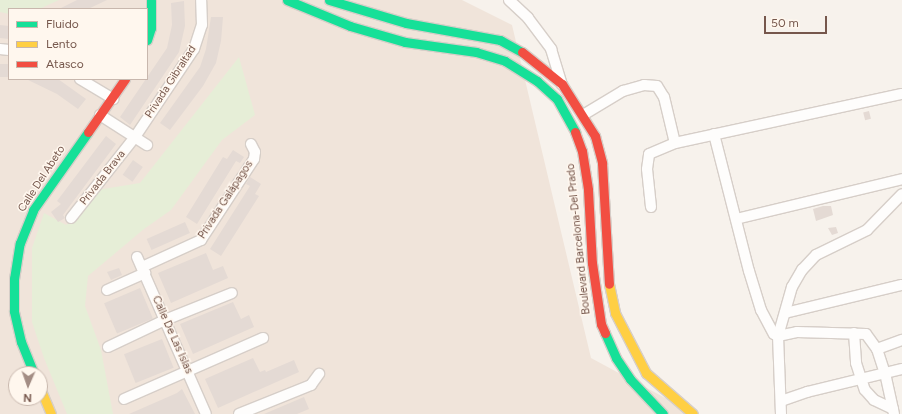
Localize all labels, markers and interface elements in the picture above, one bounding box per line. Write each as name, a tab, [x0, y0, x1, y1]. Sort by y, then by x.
legend	[8, 8, 148, 80]
scale bar	[766, 8, 829, 34]
text: 50 m	[771, 16, 799, 30]
text: Fluido	[46, 17, 79, 31]
text: Lento	[46, 37, 77, 51]
street label: Privada Gibraltad	[143, 43, 199, 121]
text: Atasco	[46, 57, 84, 71]
street label: Calle Del Abeto	[16, 143, 68, 215]
street label: Privada Brava	[78, 148, 128, 208]
street label: Privada Galápagos	[196, 158, 256, 242]
street label: Boulevard Barcelona-Del Prado	[564, 163, 594, 315]
street label: Calle De Las Islas	[149, 294, 195, 376]
north arrow	[8, 366, 48, 406]
text: N	[23, 391, 32, 404]

